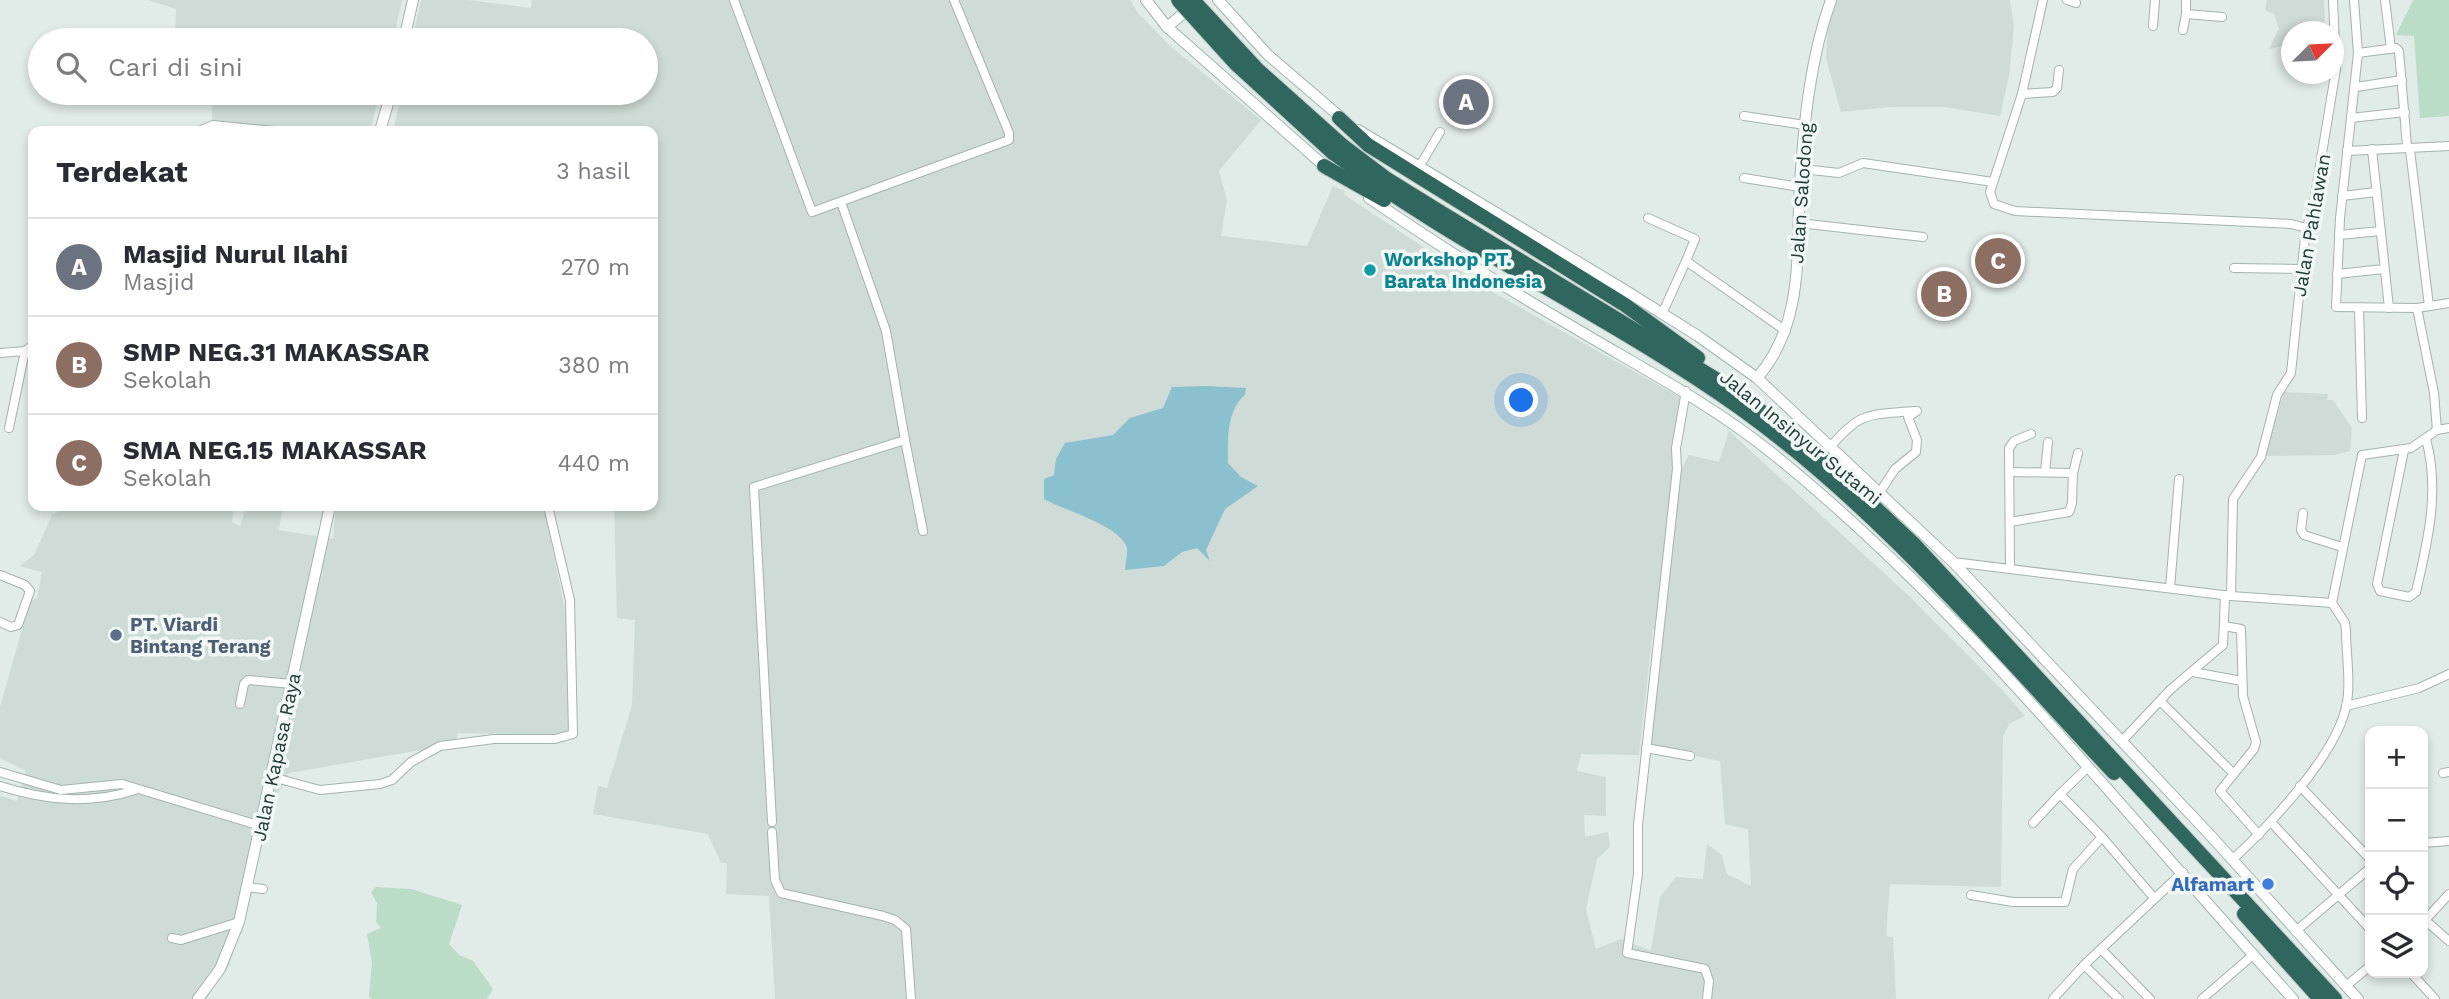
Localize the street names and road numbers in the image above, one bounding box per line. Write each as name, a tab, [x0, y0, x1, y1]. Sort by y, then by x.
street label: Jalan Salodong	[1785, 121, 1818, 264]
street label: Jalan Pahlawan	[2288, 152, 2335, 298]
street label: Jalan Insinyur Sutami	[1715, 365, 1886, 510]
street label: Jalan Kapasa Raya	[247, 671, 306, 843]

